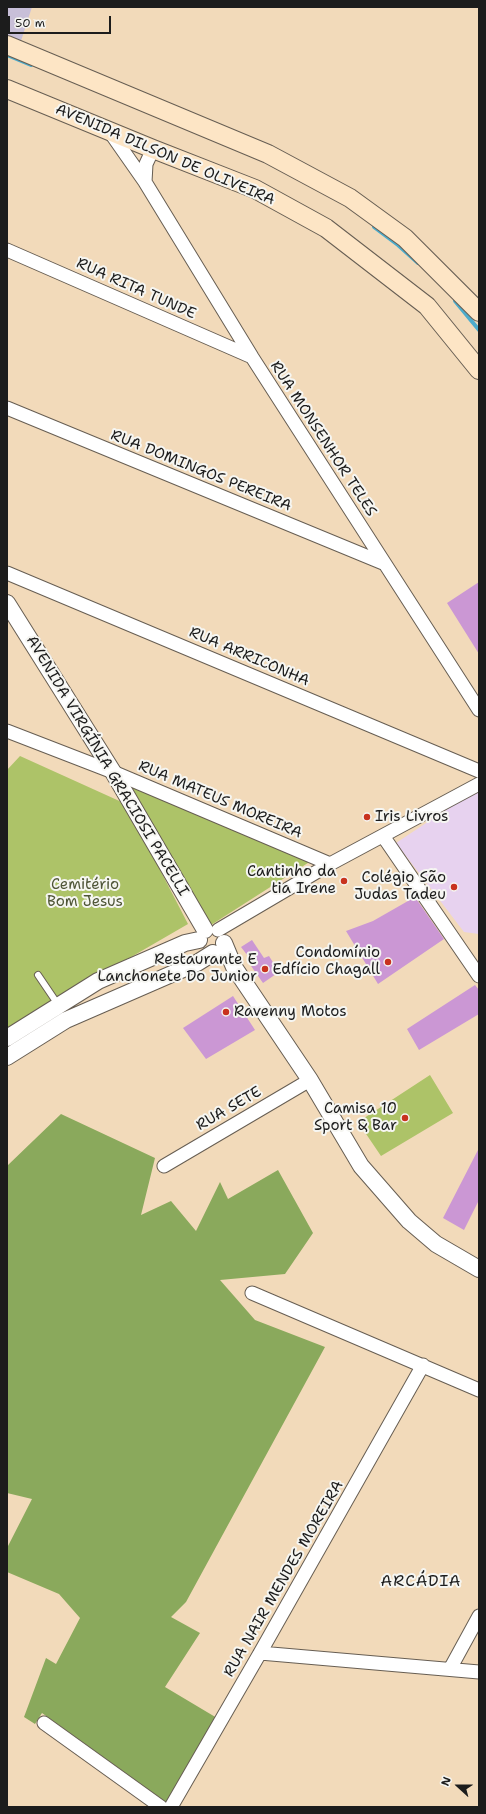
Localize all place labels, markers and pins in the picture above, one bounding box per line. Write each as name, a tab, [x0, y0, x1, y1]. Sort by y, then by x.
place label: Iris Livros	[375, 808, 448, 826]
marker: Iris Livros	[362, 812, 372, 822]
place label: Cantinho da tia Irene	[247, 863, 336, 898]
place label: Colégio São Judas Tadeu	[354, 869, 446, 904]
marker: Cantinho da tia Irene	[339, 876, 349, 886]
marker: Colégio São Judas Tadeu	[449, 882, 459, 892]
place label: Condomínio Edfício Chagall	[272, 944, 380, 979]
place label: Restaurante E Lanchonete Do Junior	[97, 951, 257, 986]
marker: Condomínio Edfício Chagall	[383, 957, 393, 967]
marker: Restaurante E Lanchonete Do Junior	[260, 964, 270, 974]
place label: Ravenny Motos	[234, 1003, 347, 1021]
marker: Ravenny Motos	[221, 1007, 231, 1017]
place label: Camisa 10 Sport & Bar	[314, 1100, 397, 1135]
marker: Camisa 10 Sport & Bar	[400, 1113, 410, 1123]

